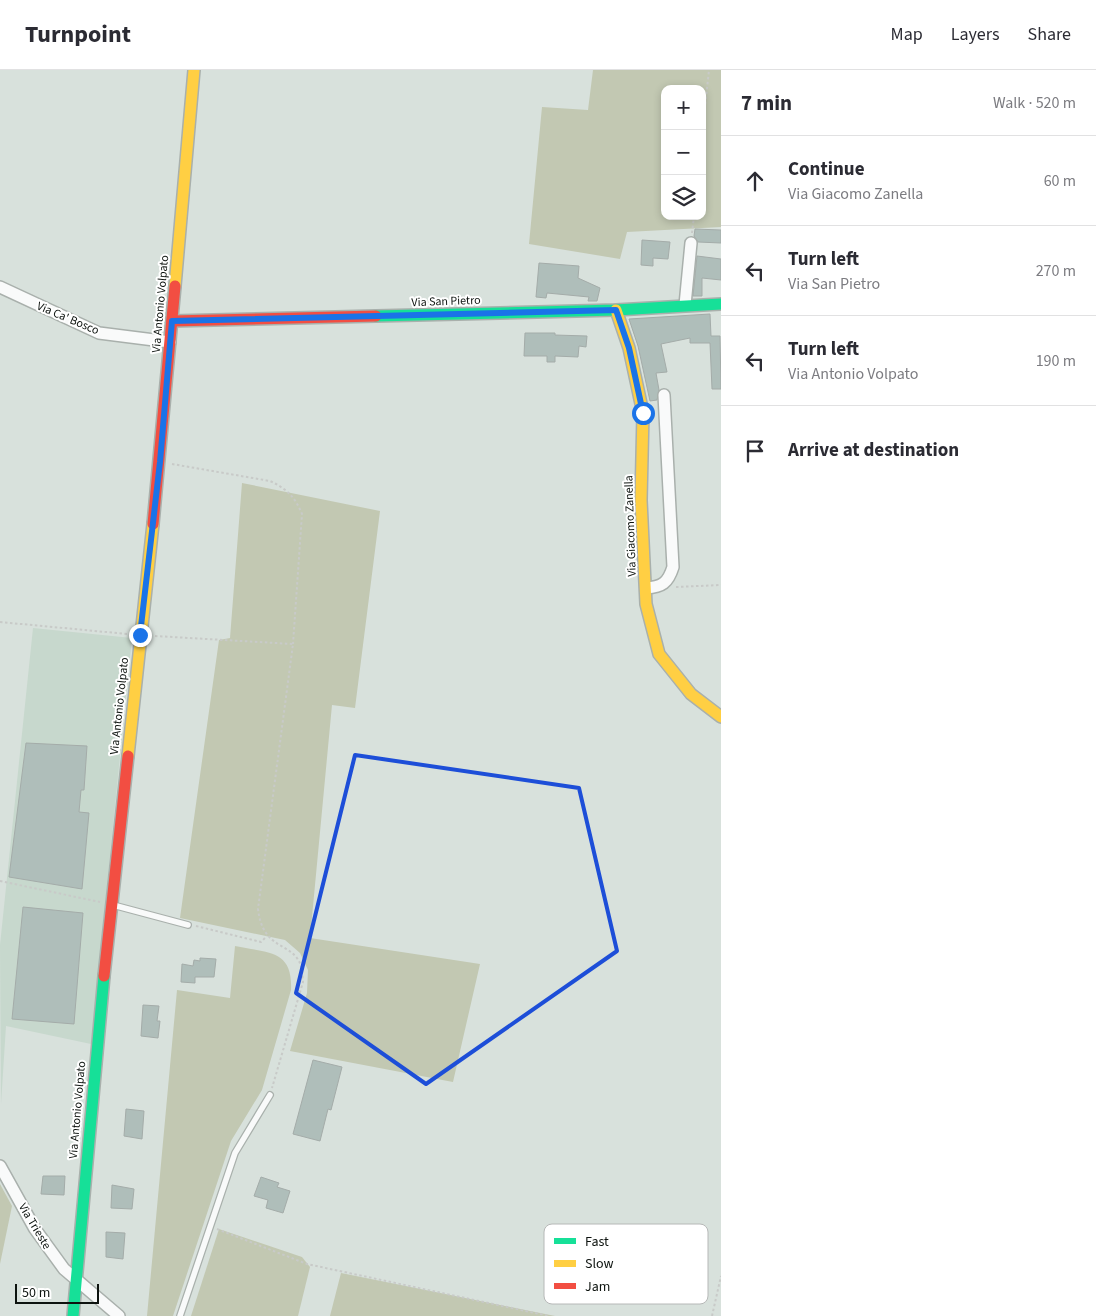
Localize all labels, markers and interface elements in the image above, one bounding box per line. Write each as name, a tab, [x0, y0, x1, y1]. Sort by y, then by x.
text: Turnpoint	[25, 17, 131, 52]
text: Map	[891, 22, 923, 47]
text: Layers	[951, 22, 1000, 47]
text: Share	[1028, 22, 1071, 47]
map controls	[661, 85, 706, 220]
button: +	[661, 85, 706, 130]
text: 7 min	[741, 88, 792, 118]
text: Walk · 520 m	[993, 92, 1076, 114]
button: −	[661, 130, 706, 175]
text: Continue	[788, 156, 865, 183]
icon: ahead	[741, 167, 769, 195]
text: 60 m	[1044, 170, 1076, 192]
button: layers	[661, 175, 706, 220]
text: Via Giacomo Zanella	[788, 183, 923, 205]
text: Turn left	[788, 246, 859, 273]
street label: Via Antonio Volpato	[148, 255, 173, 354]
icon: left	[741, 257, 769, 285]
text: 270 m	[1036, 260, 1076, 282]
text: Via San Pietro	[788, 273, 880, 295]
street label: Via San Pietro	[411, 292, 481, 311]
street label: Via Ca' Bosco	[34, 298, 102, 339]
text: Turn left	[788, 336, 859, 363]
icon: left	[741, 347, 769, 375]
text: 190 m	[1036, 350, 1076, 372]
text: Via Antonio Volpato	[788, 363, 918, 385]
route start	[632, 402, 655, 425]
icon: arrive	[741, 437, 769, 465]
text: Arrive at destination	[788, 437, 959, 464]
street label: Via Giacomo Zanella	[620, 475, 641, 577]
route end	[129, 624, 152, 647]
street label: Via Antonio Volpato	[106, 657, 133, 756]
street label: Via Antonio Volpato	[65, 1061, 90, 1160]
street label: Via Trieste	[14, 1200, 55, 1253]
legend	[544, 1224, 708, 1304]
text: Fast	[585, 1232, 609, 1252]
text: Slow	[585, 1254, 614, 1274]
text: Jam	[585, 1277, 610, 1297]
scale bar	[15, 1281, 99, 1304]
text: 50 m	[22, 1283, 50, 1303]

